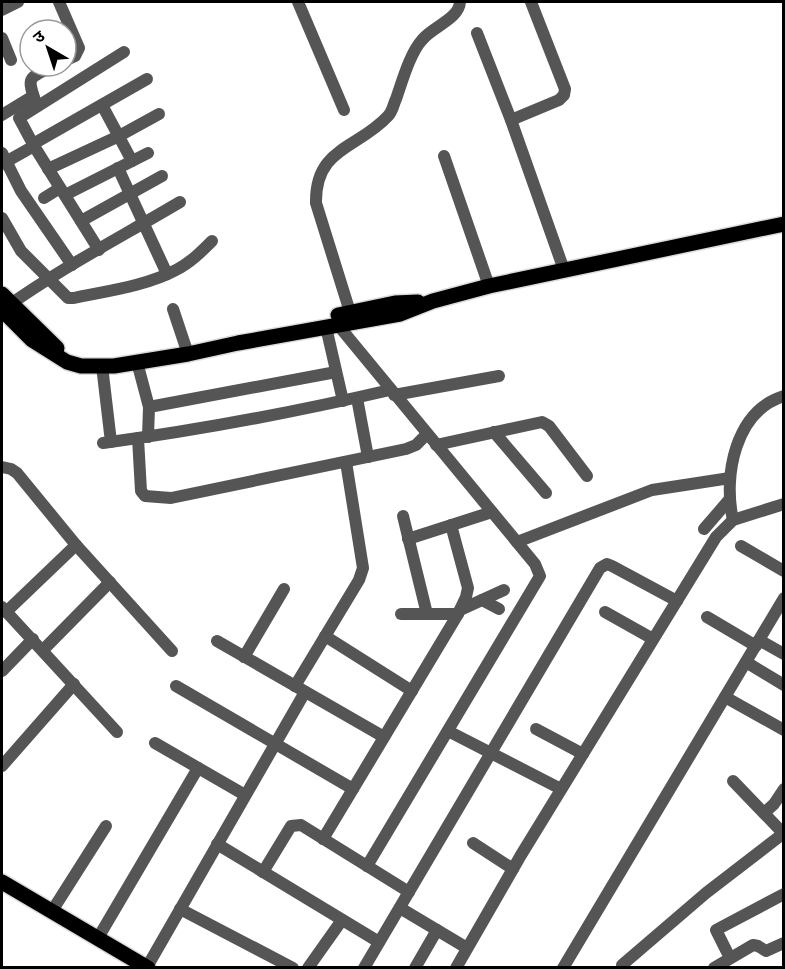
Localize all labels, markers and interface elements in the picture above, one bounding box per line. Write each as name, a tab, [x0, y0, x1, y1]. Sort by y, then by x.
north arrow	[18, 18, 78, 78]
text: उ	[29, 26, 49, 47]

